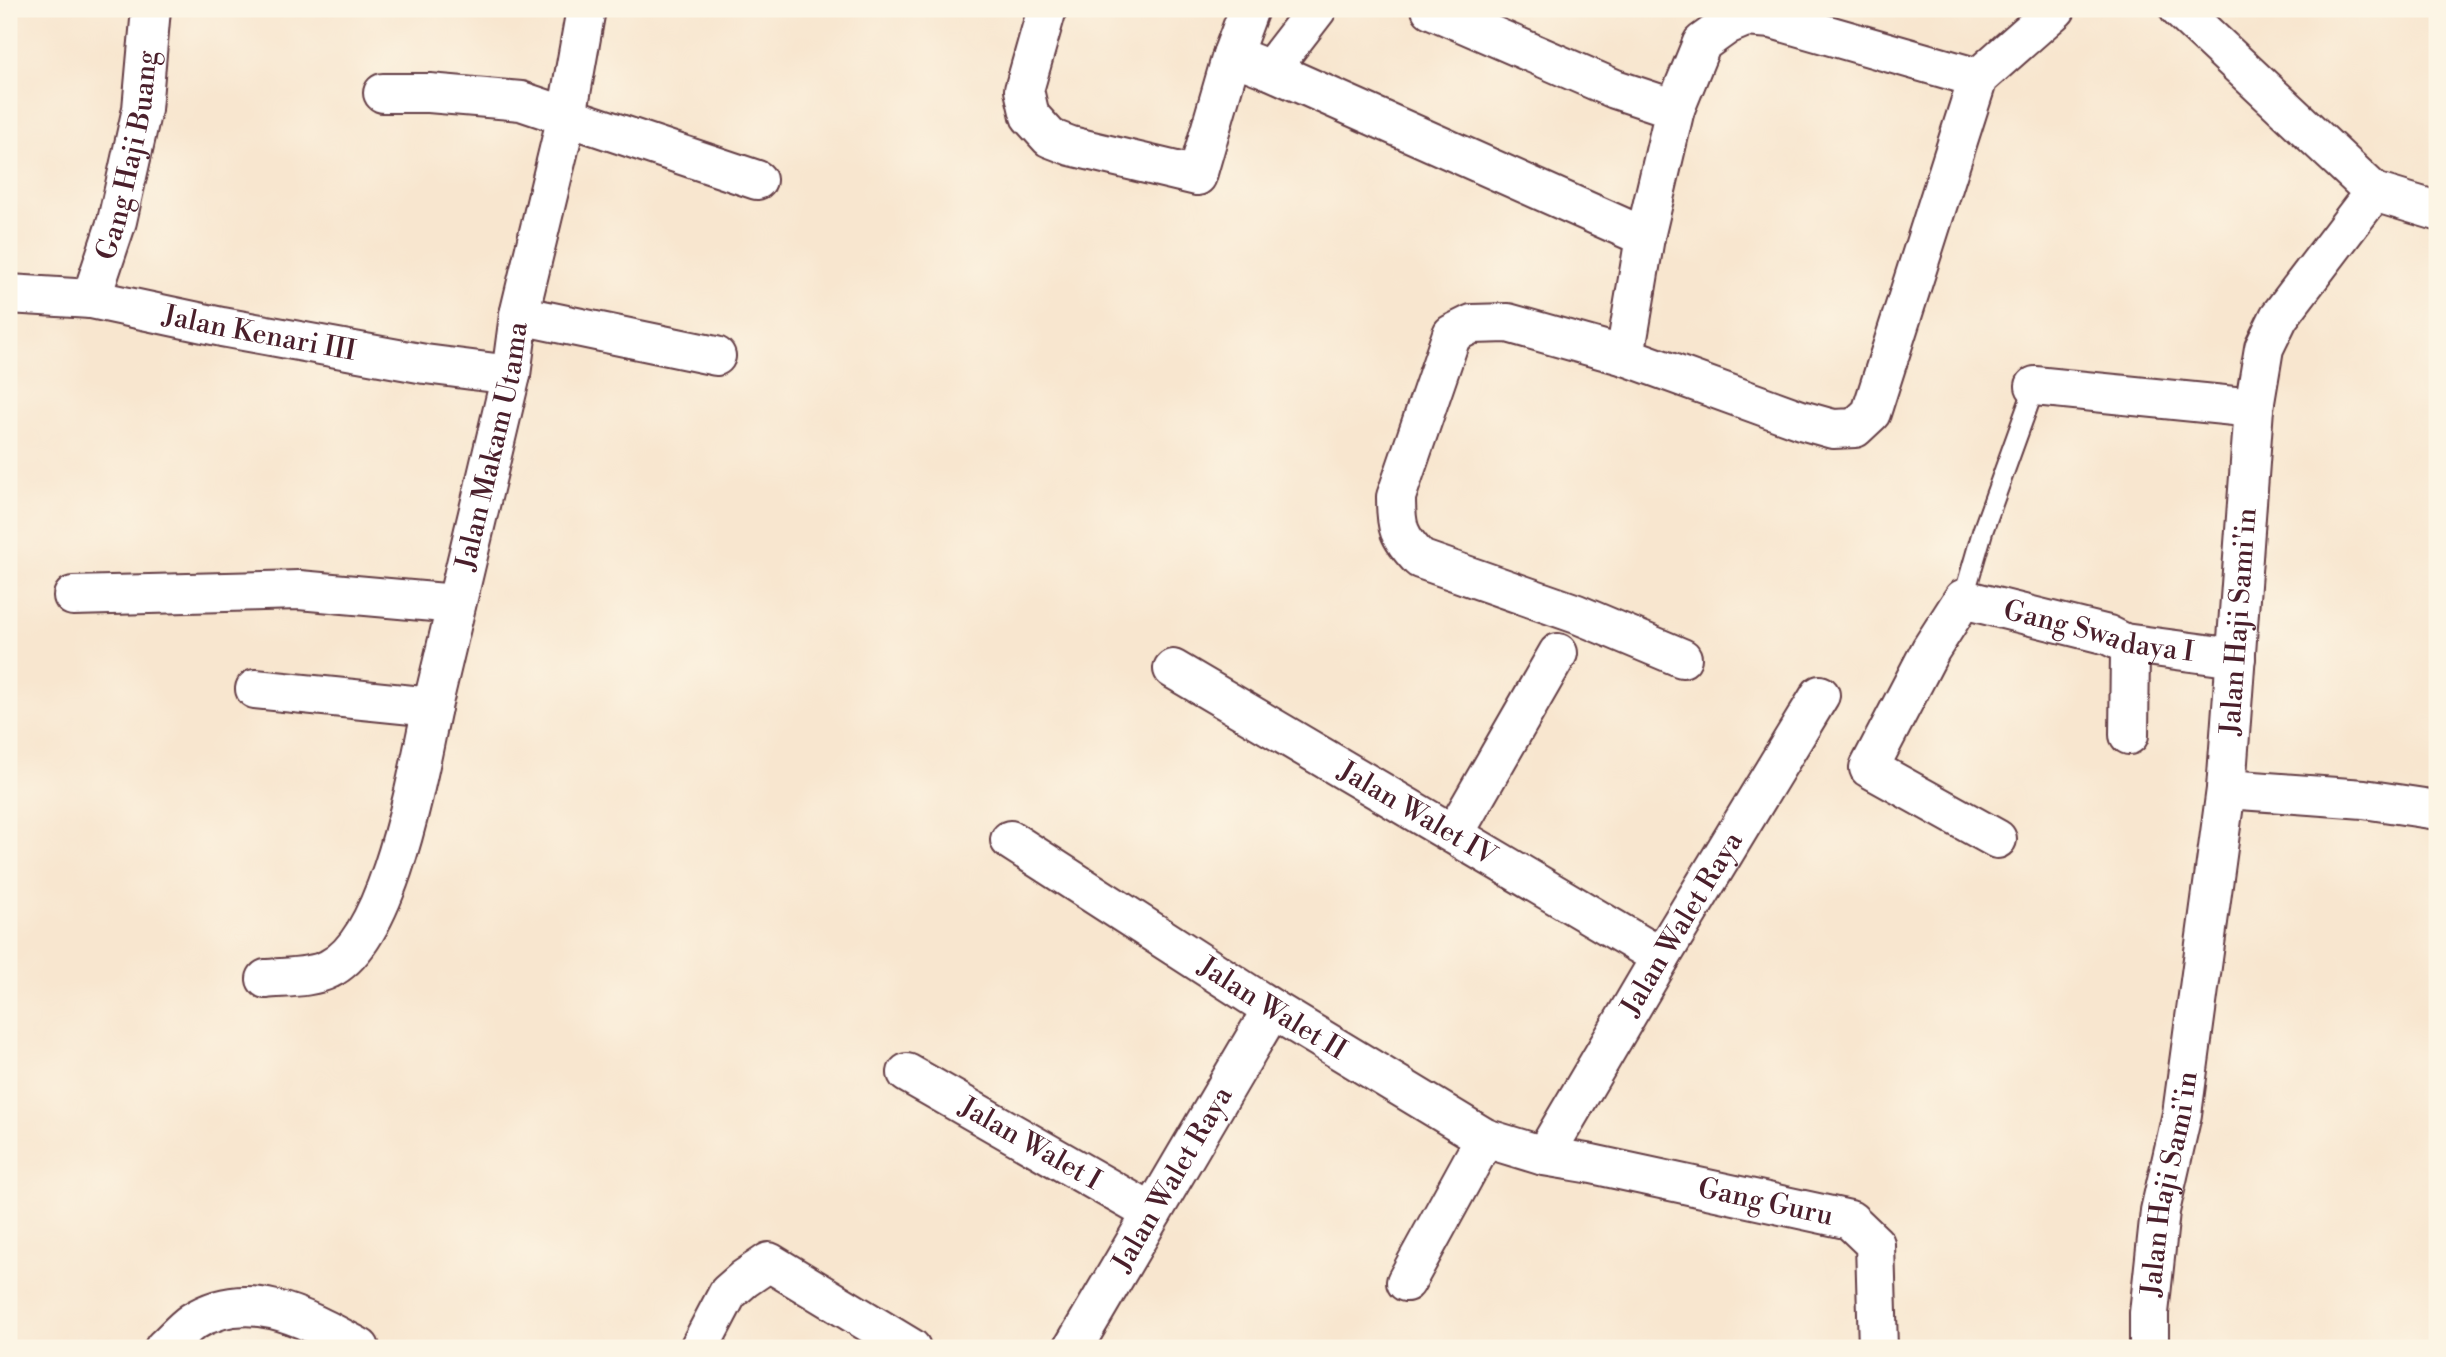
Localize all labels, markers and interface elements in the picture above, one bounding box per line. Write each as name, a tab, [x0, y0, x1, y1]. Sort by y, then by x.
street label: Gang Haji Buang	[88, 48, 165, 264]
street label: Jalan Kenari III	[159, 297, 359, 369]
street label: Jalan Makam Utama	[447, 319, 536, 574]
street label: Jalan Haji Sami'in	[2212, 506, 2264, 737]
street label: Gang Swadaya I	[2000, 592, 2196, 670]
street label: Jalan Walet IV	[1331, 753, 1504, 874]
street label: Jalan Walet Raya	[1612, 825, 1751, 1023]
street label: Jalan Walet II	[1191, 948, 1354, 1068]
street label: Jalan Haji Sami'in	[2133, 1069, 2205, 1299]
street label: Jalan Walet Raya	[1104, 1079, 1241, 1279]
street label: Jalan Walet I	[952, 1089, 1108, 1198]
street label: Gang Guru	[1695, 1170, 1837, 1233]

